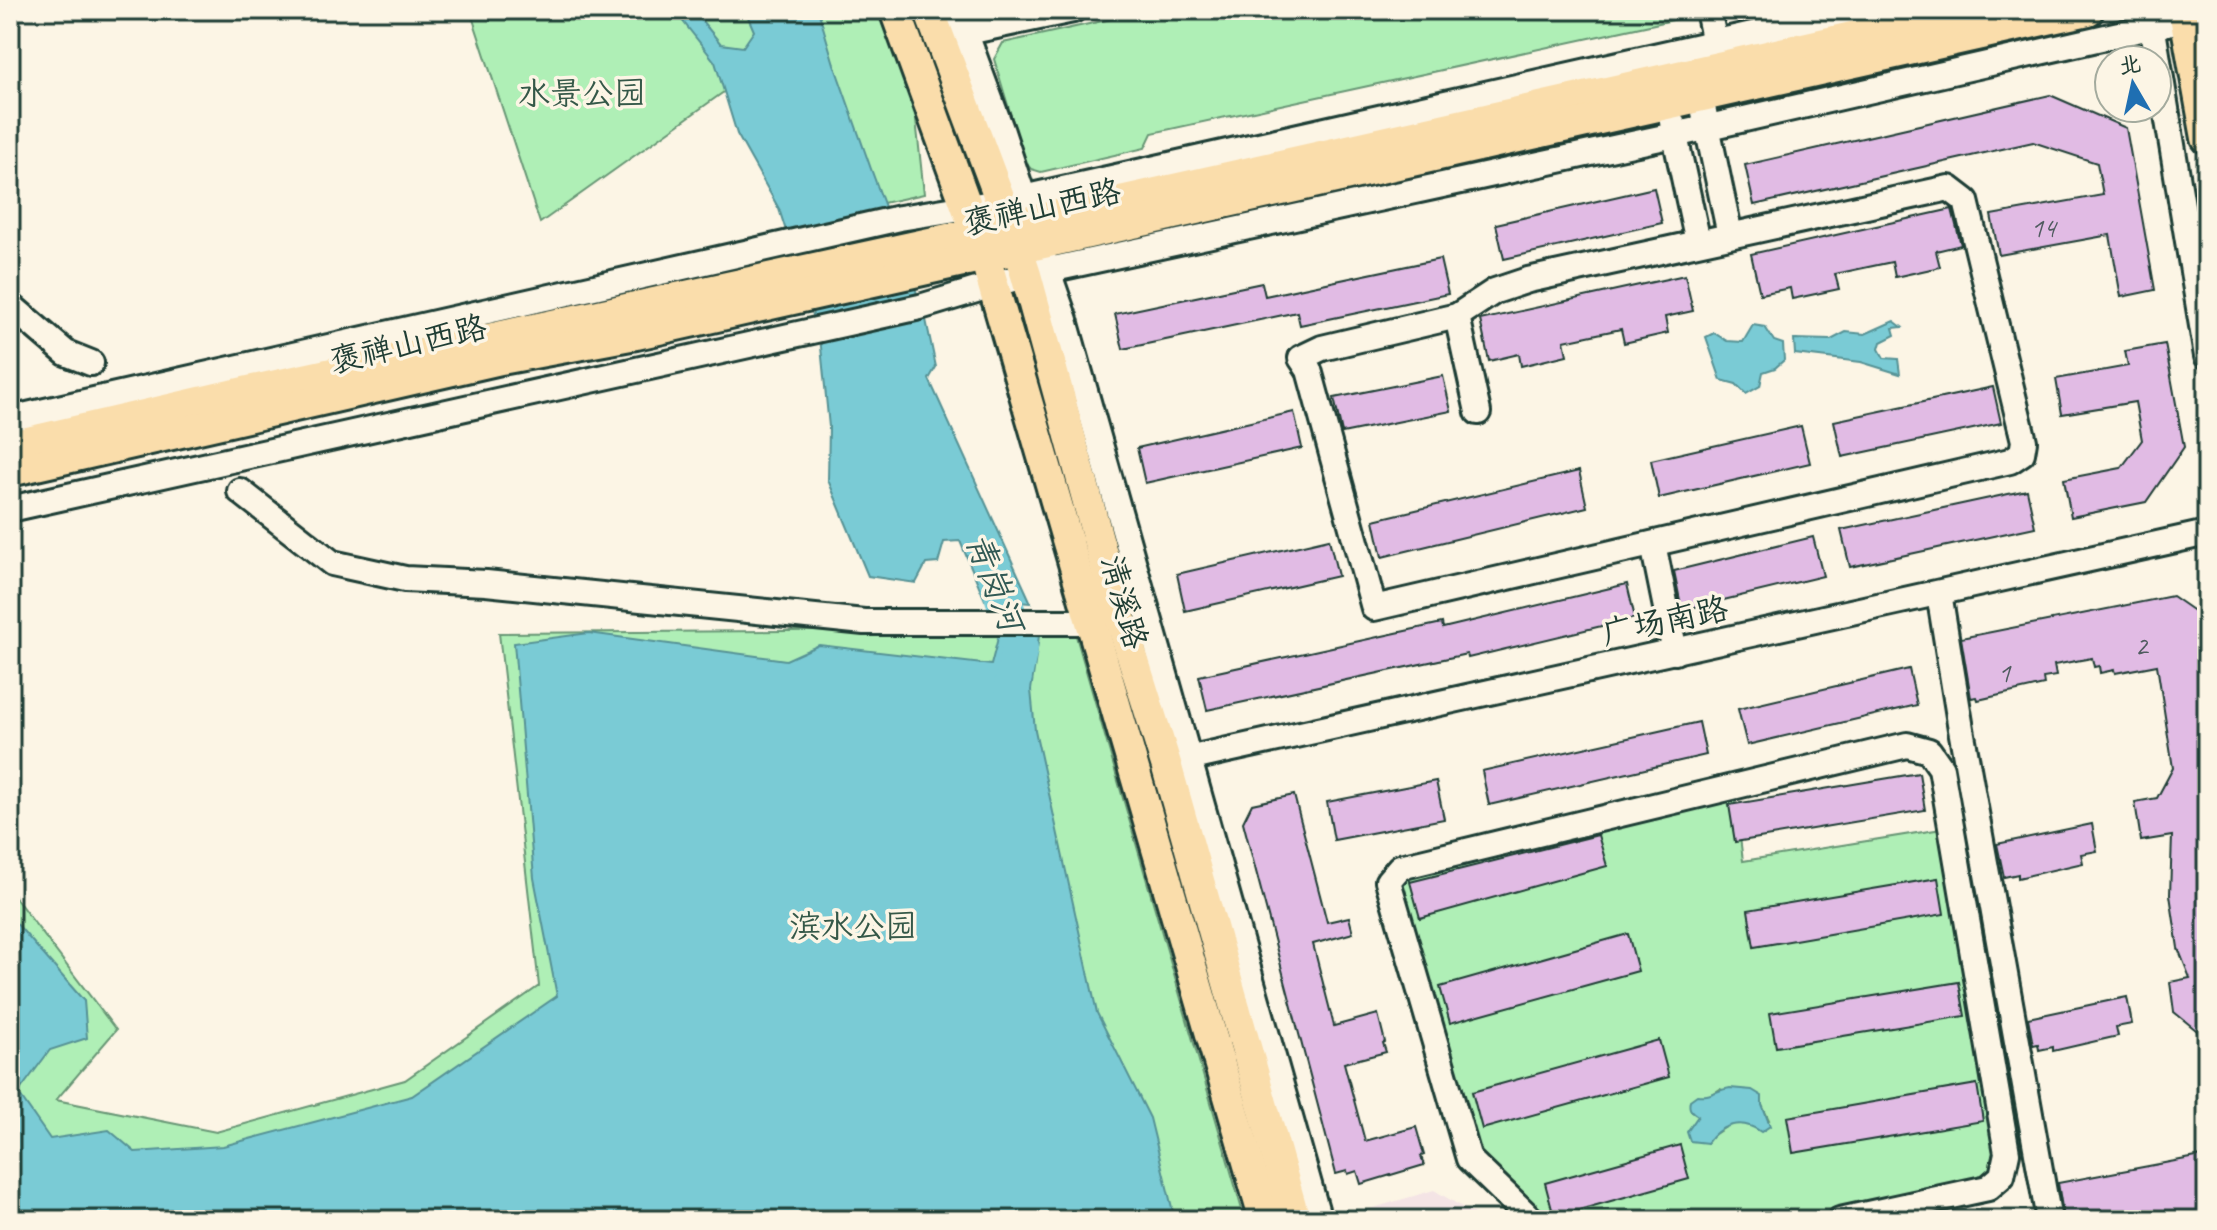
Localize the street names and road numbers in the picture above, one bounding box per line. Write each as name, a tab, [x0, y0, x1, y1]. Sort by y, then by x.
street label: 褒禅山西路	[959, 170, 1125, 244]
street label: 褒禅山西路	[325, 306, 491, 382]
street label: 清溪路	[1091, 550, 1157, 654]
street label: 广场南路	[1598, 588, 1732, 654]

